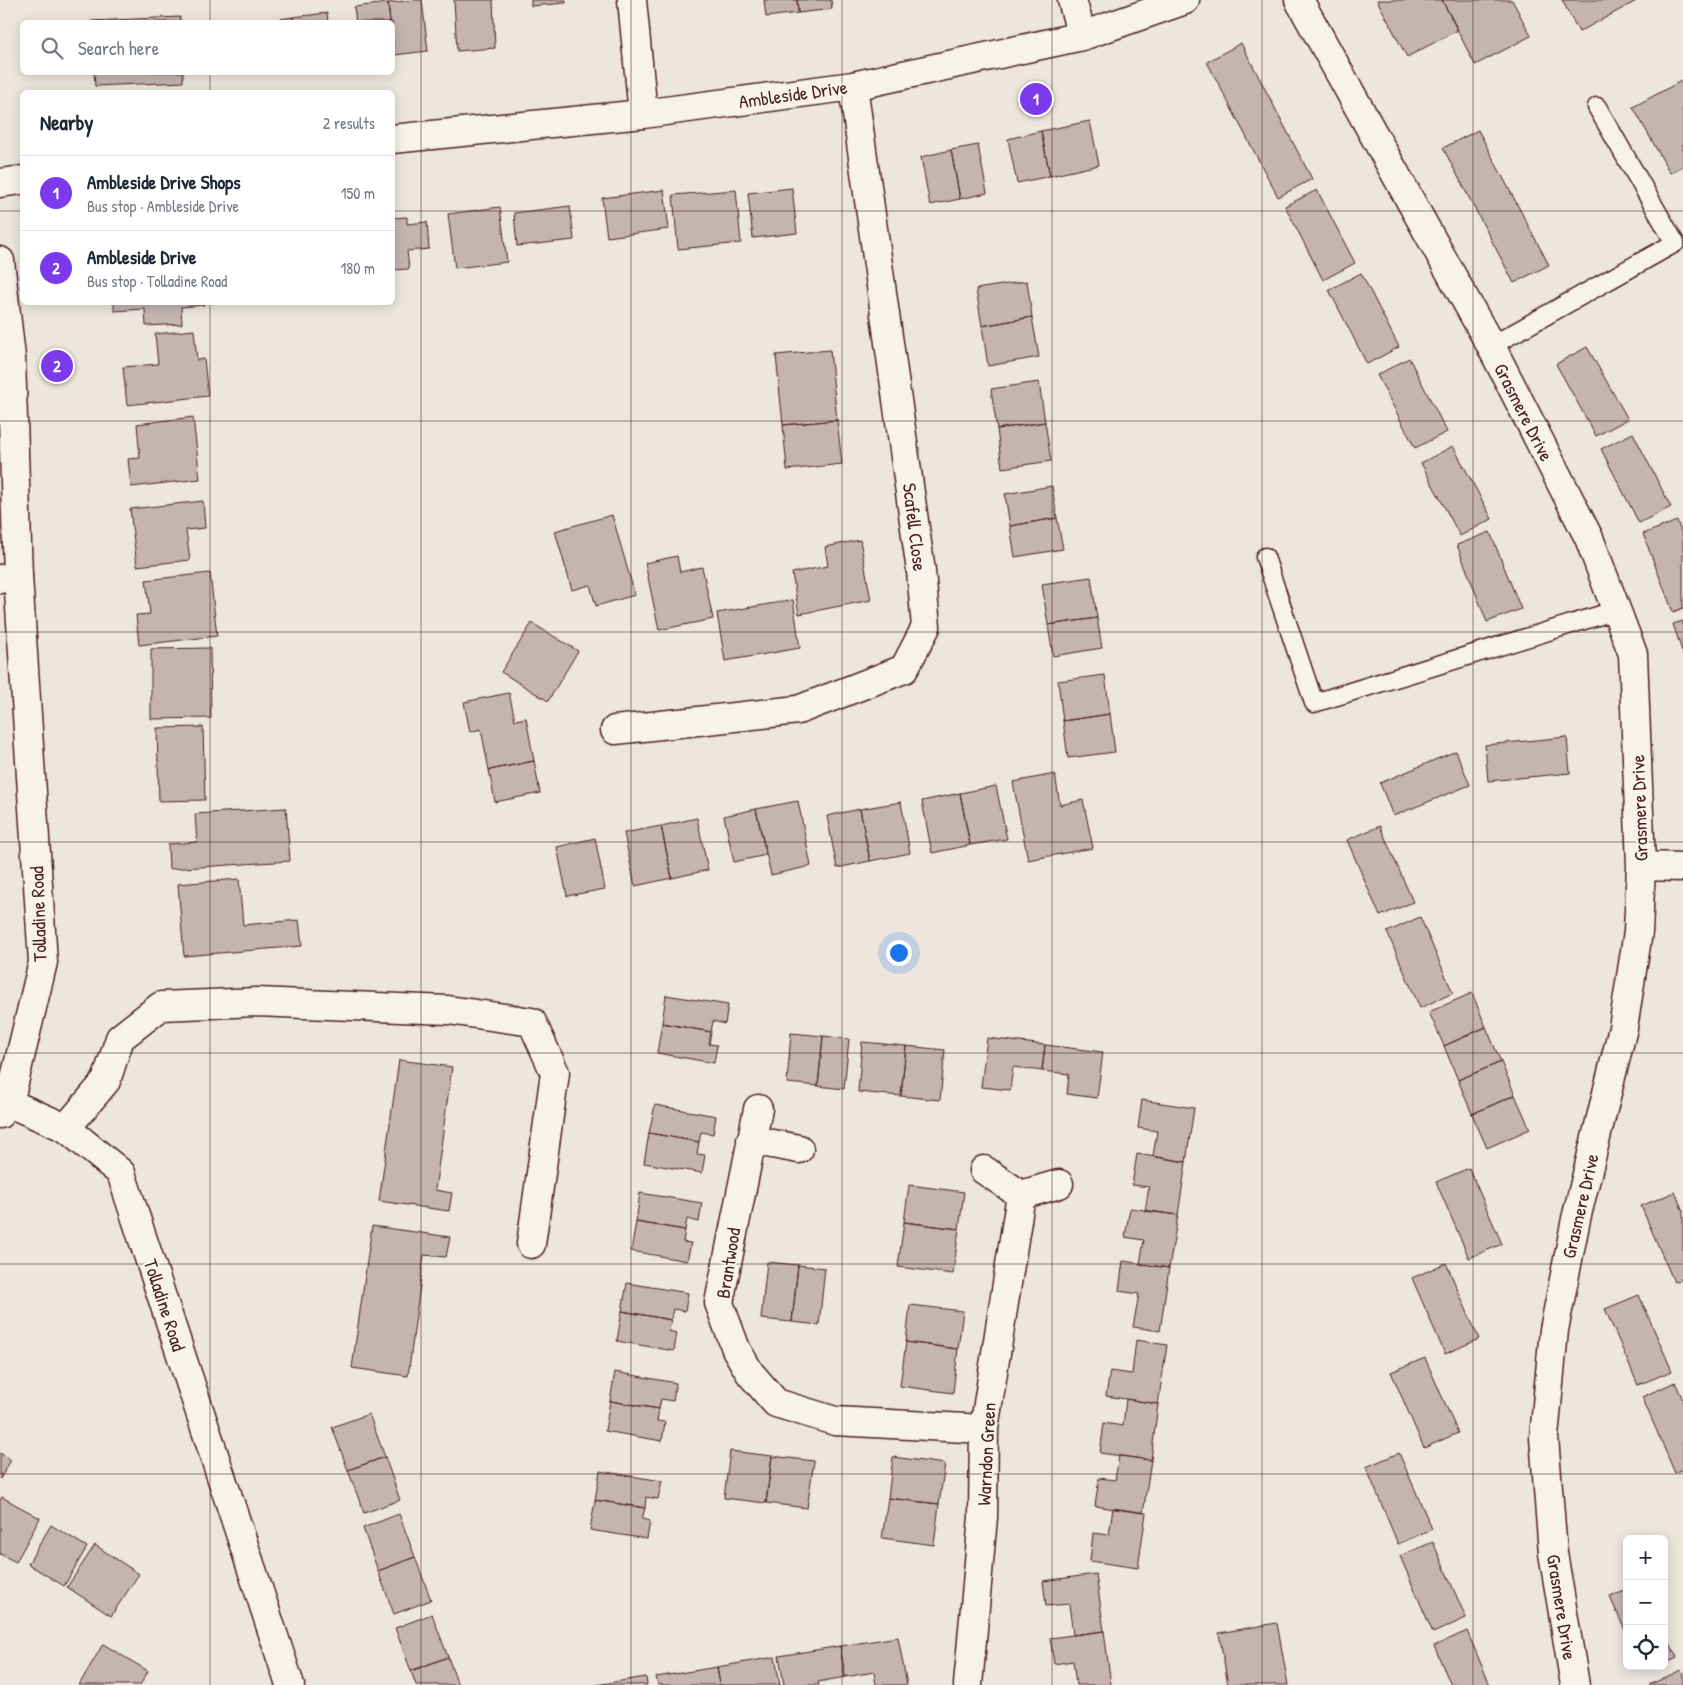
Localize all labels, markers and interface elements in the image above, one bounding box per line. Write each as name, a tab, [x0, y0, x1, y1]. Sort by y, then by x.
search box	[20, 20, 395, 75]
icon: search	[38, 34, 66, 62]
text: Search here	[78, 35, 159, 61]
street label: Ambleside Drive	[737, 73, 849, 114]
pin: 1	[1020, 80, 1052, 118]
text: Nearby	[40, 108, 93, 137]
text: 2 results	[323, 112, 375, 134]
text: Ambleside Drive Shops	[87, 169, 240, 195]
text: 1	[53, 182, 59, 204]
text: 150 m	[341, 182, 375, 204]
text: Bus stop · Ambleside Drive	[87, 195, 239, 217]
text: Ambleside Drive	[87, 244, 196, 270]
text: 2	[52, 257, 60, 279]
text: 180 m	[341, 257, 375, 279]
text: Bus stop · Tolladine Road	[87, 270, 227, 292]
pin: 2	[41, 347, 73, 385]
street label: Grasmere Drive	[1488, 359, 1560, 466]
street label: Scafell Close	[897, 482, 933, 573]
street label: Grasmere Drive	[1624, 754, 1654, 862]
street label: Tolladine Road	[23, 865, 53, 962]
your location	[886, 940, 912, 966]
street label: Grasmere Drive	[1555, 1151, 1605, 1261]
street label: Brantwood	[710, 1225, 746, 1300]
street label: Tolladine Road	[138, 1256, 192, 1355]
street label: Warndon Green	[970, 1402, 1002, 1506]
map controls	[1623, 1535, 1668, 1670]
button: +	[1623, 1535, 1668, 1580]
street label: Grasmere Drive	[1541, 1552, 1583, 1662]
button: −	[1623, 1580, 1668, 1625]
button: locate	[1623, 1625, 1668, 1670]

